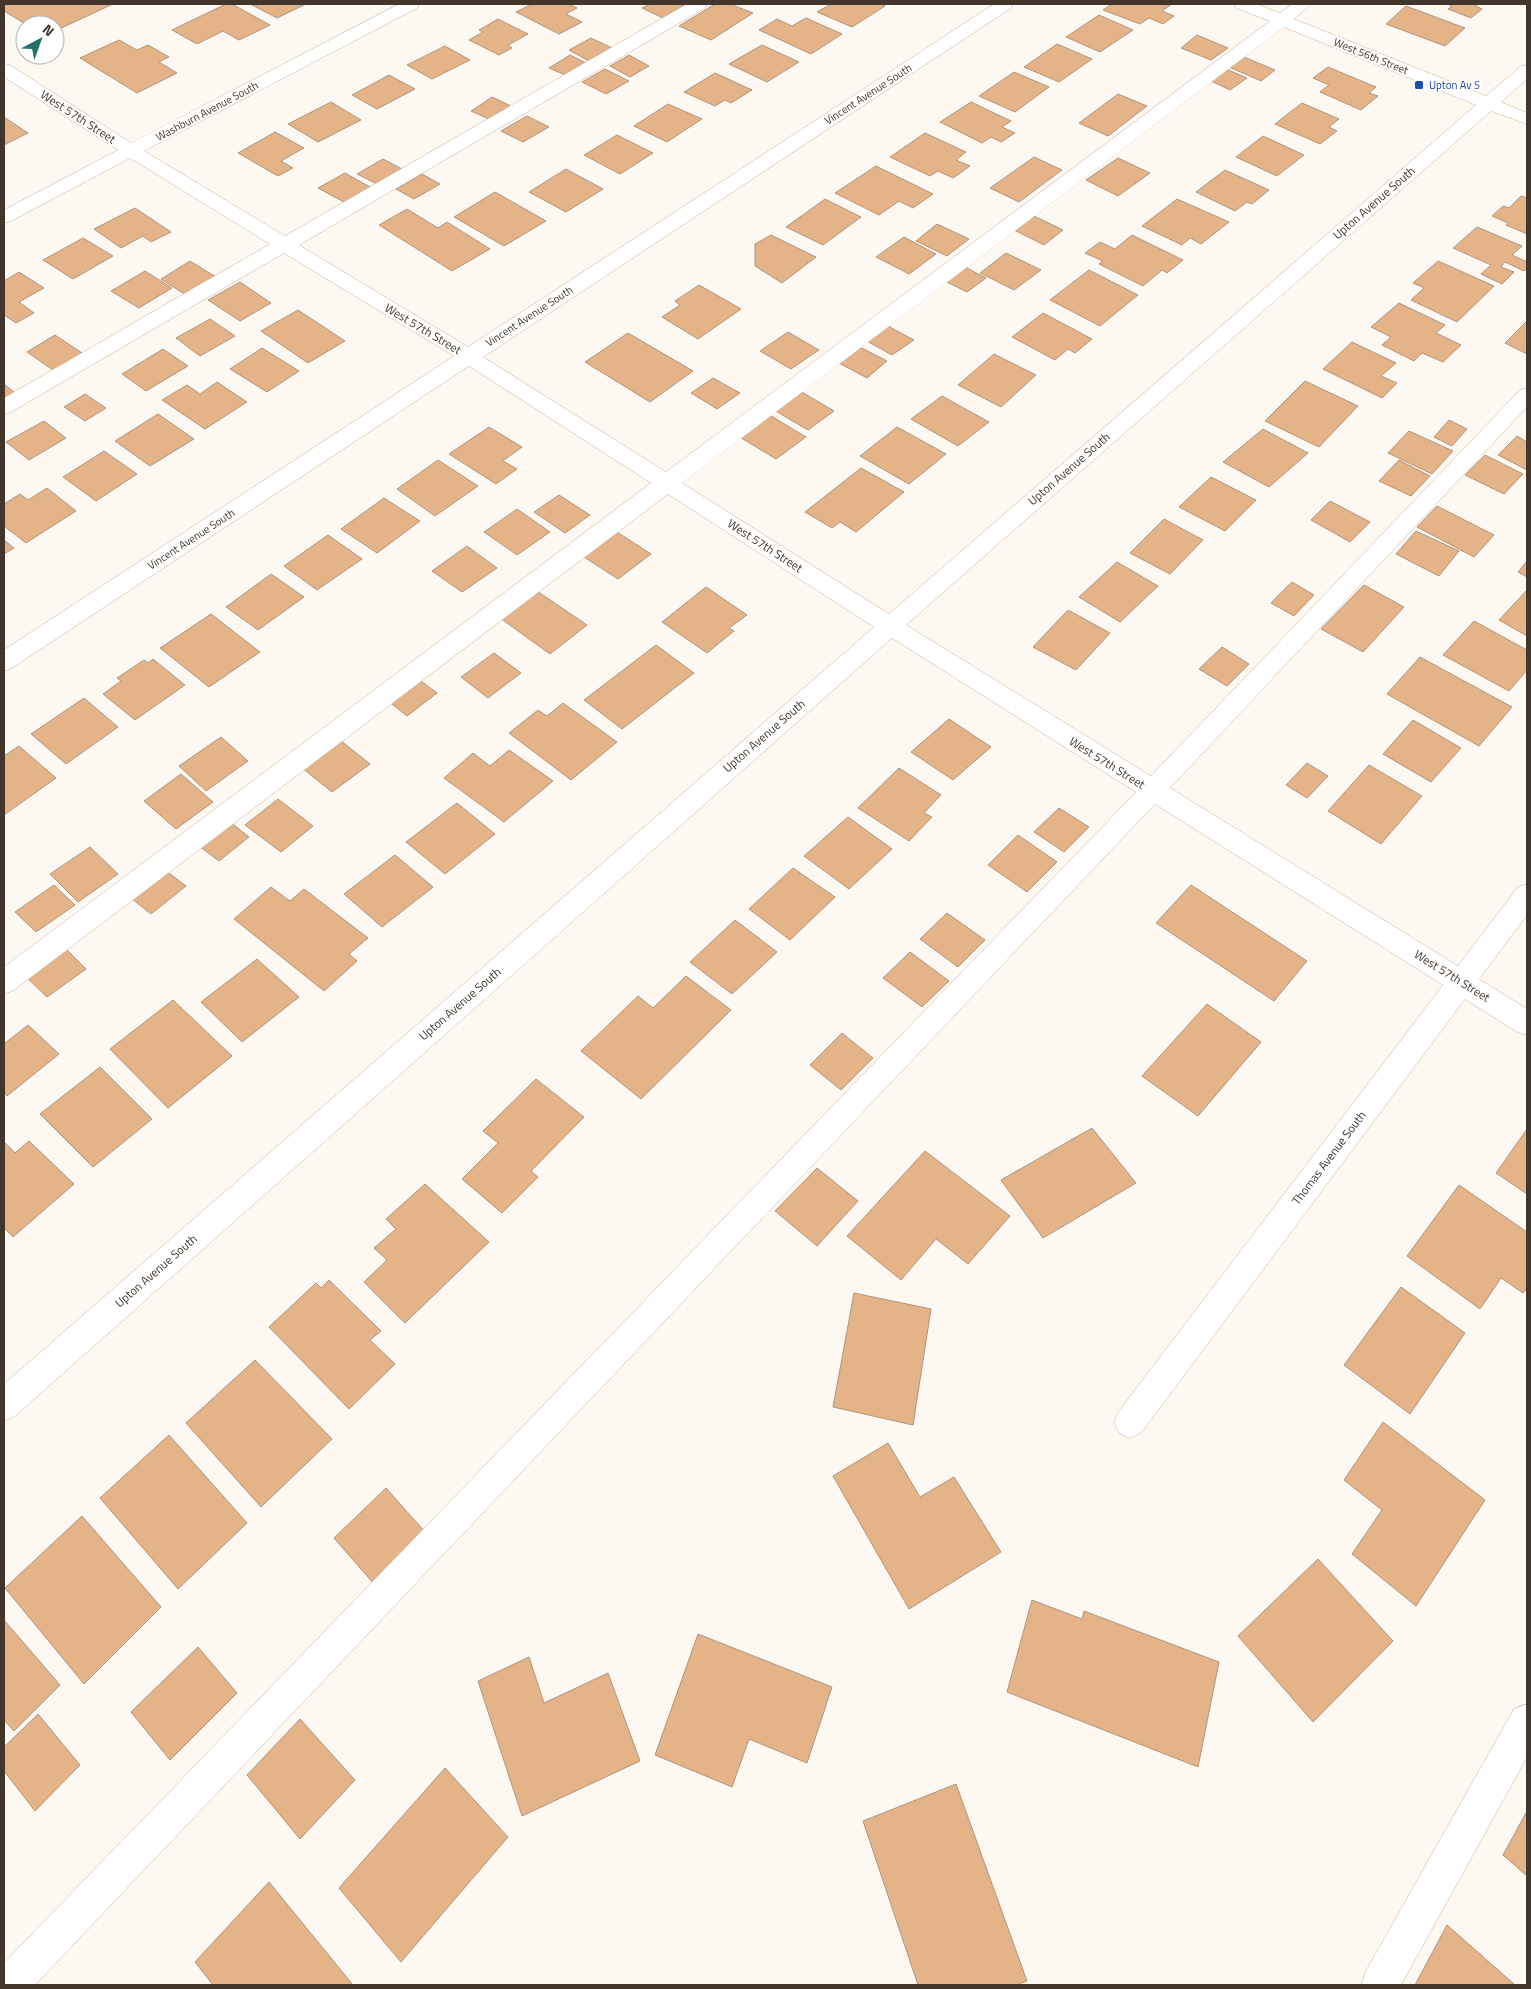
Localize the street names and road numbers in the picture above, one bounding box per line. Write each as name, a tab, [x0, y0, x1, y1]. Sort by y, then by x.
street label: West 56th Street	[1331, 34, 1411, 78]
street label: Vincent Avenue South	[821, 60, 915, 128]
street label: Washburn Avenue South	[153, 77, 261, 145]
street label: West 57th Street	[37, 85, 120, 149]
street label: Upton Avenue South	[1328, 161, 1419, 244]
street label: Vincent Avenue South	[482, 282, 576, 350]
street label: West 57th Street	[381, 298, 466, 359]
street label: Upton Avenue South	[1023, 427, 1114, 510]
street label: Vincent Avenue South	[144, 505, 238, 573]
street label: West 57th Street	[724, 514, 807, 578]
street label: Upton Avenue South	[718, 694, 809, 777]
street label: West 57th Street	[1066, 732, 1150, 794]
street label: West 57th Street	[1411, 945, 1495, 1007]
street label: Upton Avenue South	[414, 962, 505, 1045]
street label: Thomas Avenue South	[1287, 1107, 1370, 1209]
street label: Upton Avenue South	[110, 1229, 201, 1312]

